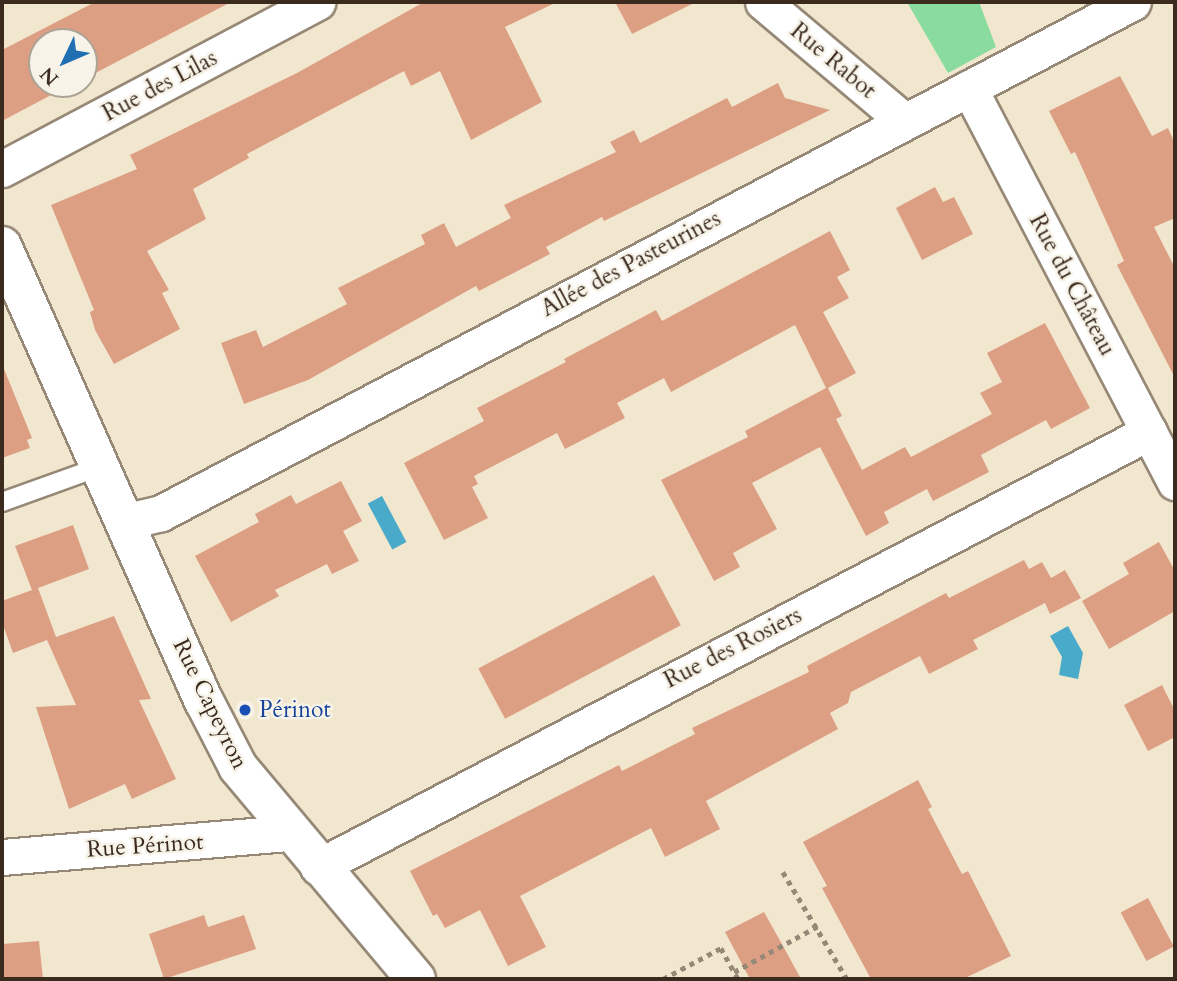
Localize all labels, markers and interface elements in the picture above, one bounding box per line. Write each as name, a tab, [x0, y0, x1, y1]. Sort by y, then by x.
street label: Rue Rabot	[785, 17, 881, 105]
north arrow	[28, 28, 98, 98]
street label: Rue des Lilas	[98, 44, 222, 128]
text: N	[34, 61, 64, 91]
street label: Allée des Pasteurines	[537, 205, 725, 323]
street label: Rue du Château	[1023, 209, 1121, 361]
street label: Rue des Rosiers	[660, 601, 806, 695]
street label: Rue Capeyron	[167, 634, 253, 774]
place label: Périnot	[259, 696, 331, 724]
marker: Périnot	[237, 702, 253, 718]
street label: Rue Périnot	[86, 828, 204, 864]

